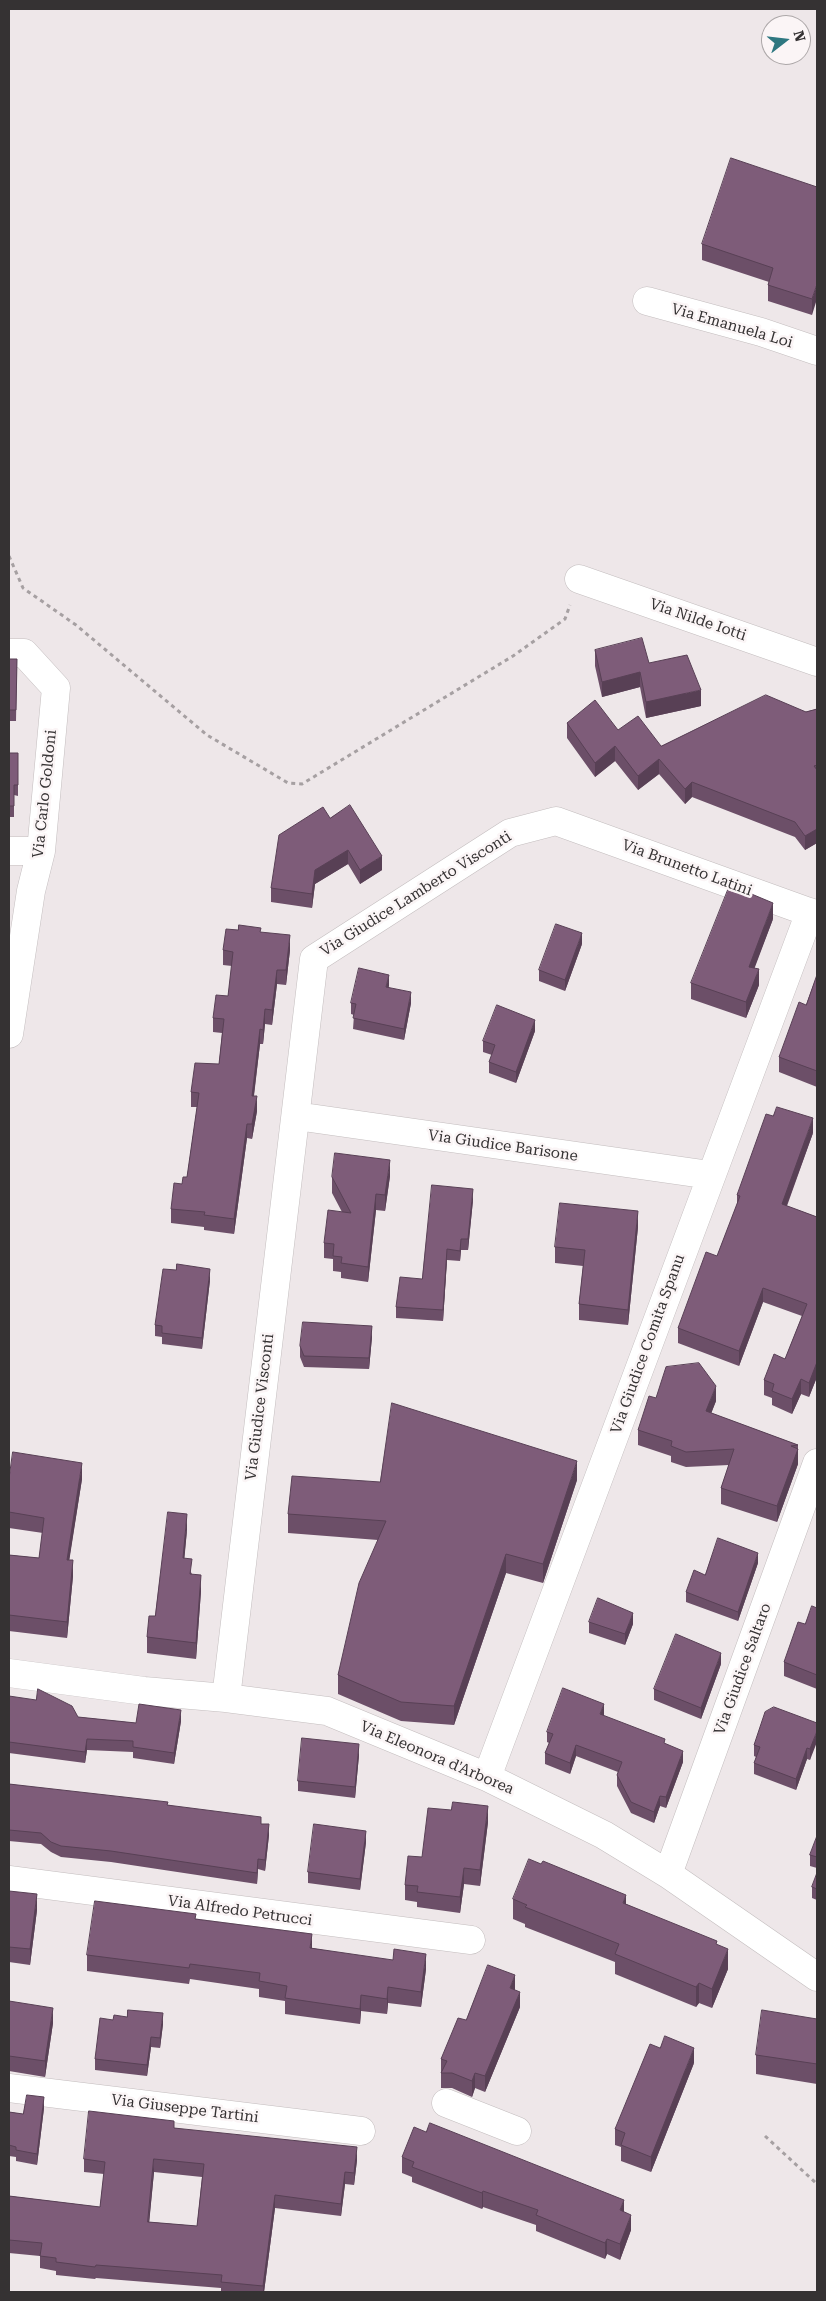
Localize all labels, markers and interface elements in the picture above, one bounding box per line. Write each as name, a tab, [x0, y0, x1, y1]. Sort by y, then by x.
north arrow	[761, 15, 811, 65]
text: N	[790, 29, 809, 44]
street label: Via Emanuela Loi	[669, 300, 795, 352]
street label: Via Nilde Iotti	[647, 595, 749, 645]
street label: Via Carlo Goldoni	[29, 729, 61, 859]
street label: Via Giudice Lamberto Visconti	[317, 828, 515, 960]
street label: Via Brunetto Latini	[619, 836, 755, 900]
street label: Via Giudice Barisone	[427, 1127, 579, 1165]
street label: Via Giudice Comita Spanu	[607, 1252, 689, 1436]
street label: Via Giudice Visconti	[242, 1333, 278, 1481]
street label: Via Giudice Saltaro	[711, 1601, 775, 1737]
street label: Via Eleonora d'Arborea	[358, 1717, 516, 1799]
street label: Via Alfredo Petrucci	[167, 1892, 313, 1930]
street label: Via Giuseppe Tartini	[110, 2091, 260, 2127]

